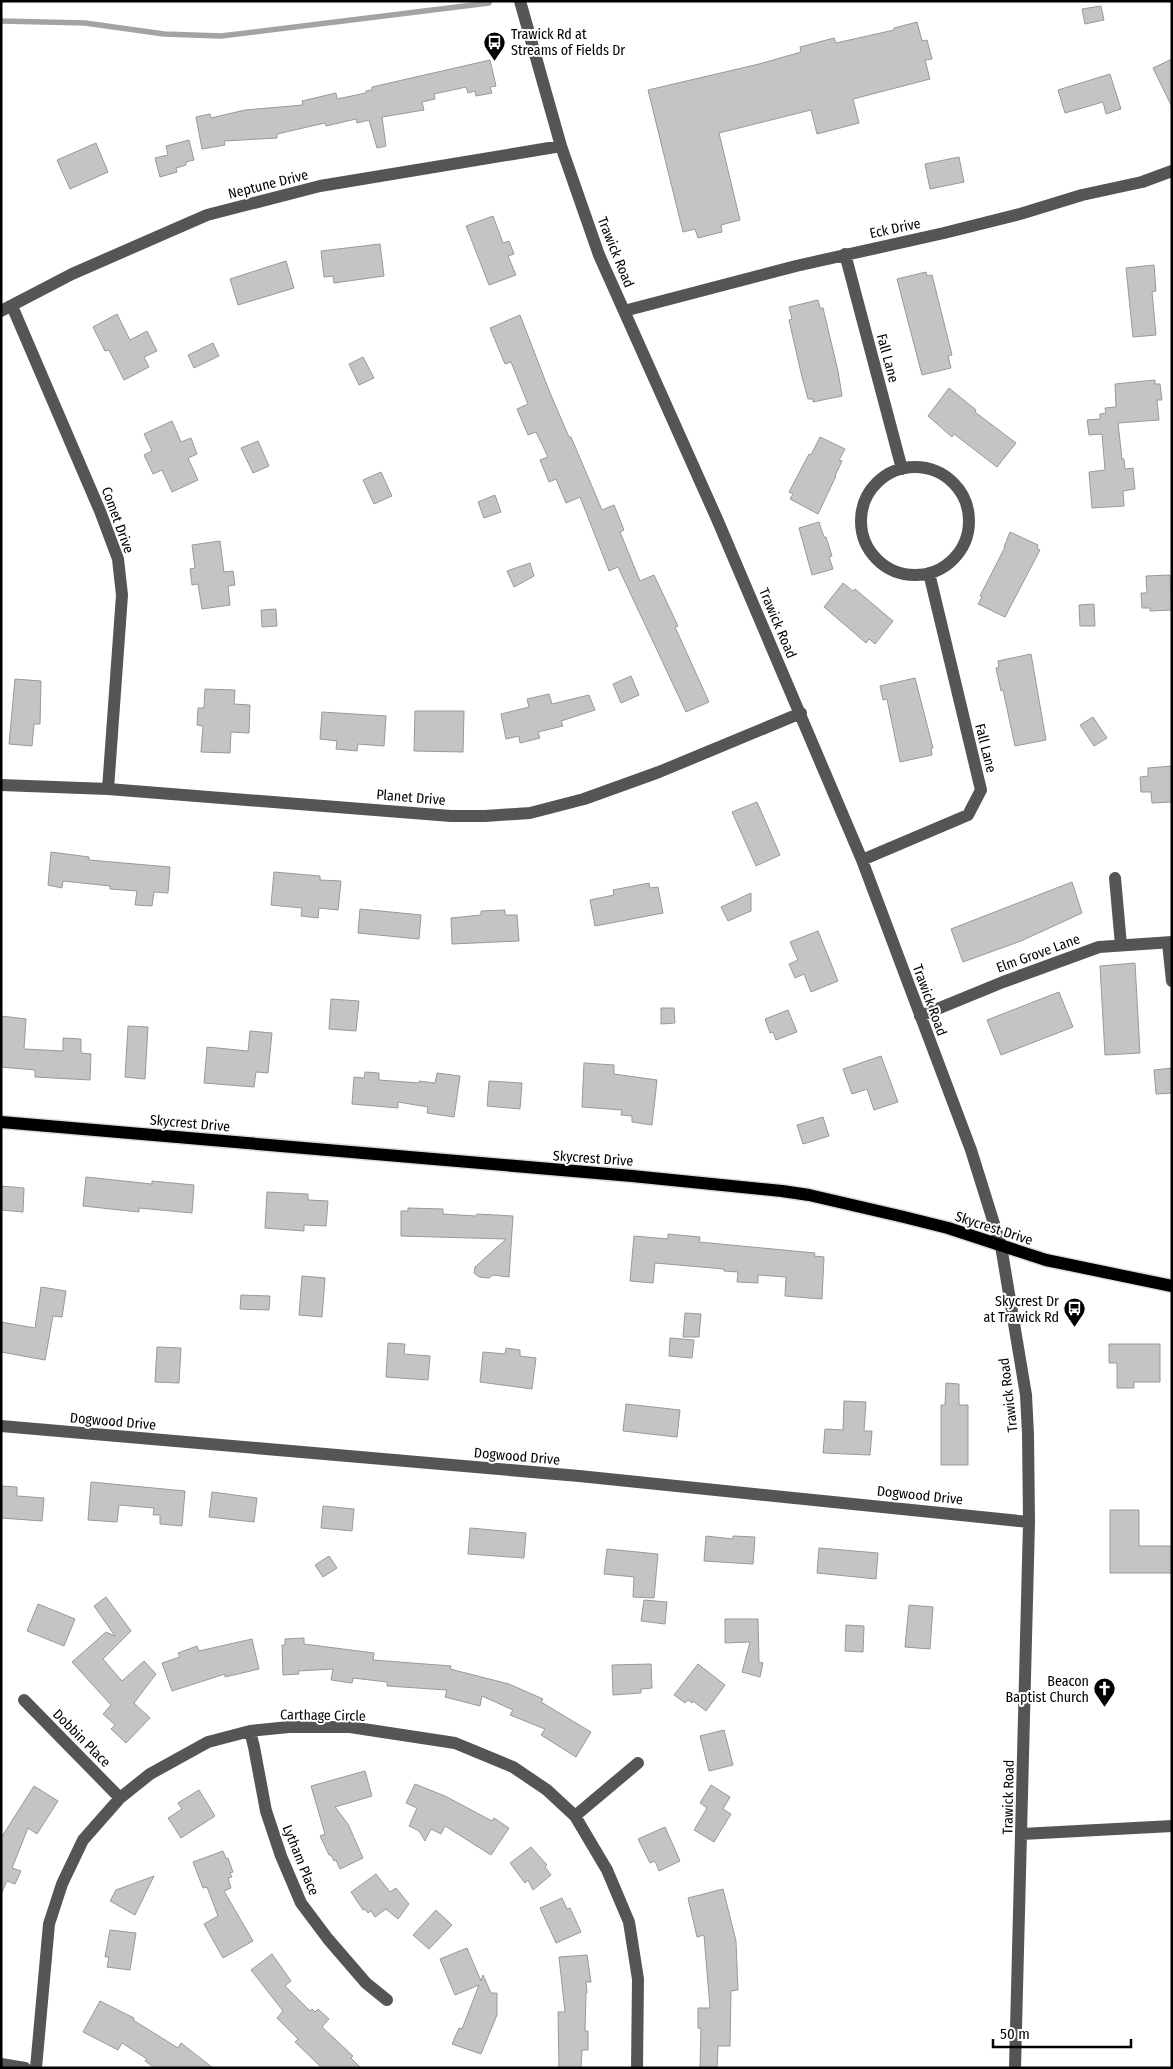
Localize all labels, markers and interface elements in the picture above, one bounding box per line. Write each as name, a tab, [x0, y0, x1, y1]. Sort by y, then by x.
place label: Trawick Rd at Streams of Fields Dr	[511, 26, 625, 59]
bus stop icon: Trawick Rd at Streams of Fields Dr	[483, 30, 507, 61]
street label: Neptune Drive	[226, 166, 310, 203]
street label: Trawick Road	[594, 214, 637, 290]
street label: Eck Drive	[868, 215, 922, 242]
street label: Fall Lane	[873, 332, 902, 385]
street label: Comet Drive	[98, 485, 137, 556]
street label: Trawick Road	[755, 585, 800, 661]
street label: Fall Lane	[971, 722, 1000, 774]
street label: Planet Drive	[376, 786, 446, 809]
street label: Elm Grove Lane	[994, 930, 1082, 976]
street label: Trawick Road	[909, 962, 950, 1038]
street label: Skycrest Drive	[149, 1112, 231, 1135]
street label: Skycrest Drive	[552, 1147, 634, 1170]
street label: Skycrest Drive	[953, 1208, 1035, 1249]
place label: Skycrest Dr at Trawick Rd	[984, 1293, 1059, 1326]
bus stop icon: Skycrest Dr at Trawick Rd	[1063, 1297, 1087, 1328]
street label: Trawick Road	[995, 1357, 1021, 1433]
street label: Dogwood Drive	[69, 1409, 157, 1434]
street label: Dogwood Drive	[473, 1444, 561, 1469]
street label: Dogwood Drive	[876, 1483, 964, 1508]
place label: Beacon Baptist Church	[1006, 1673, 1089, 1706]
church icon: Beacon Baptist Church	[1093, 1677, 1117, 1708]
street label: Dobbin Place	[49, 1706, 114, 1771]
street label: Carthage Circle	[280, 1706, 366, 1725]
street label: Trawick Road	[999, 1759, 1018, 1835]
street label: Lytham Place	[279, 1822, 322, 1898]
scale bar	[993, 2016, 1130, 2048]
text: 50 m	[1000, 2025, 1030, 2043]

